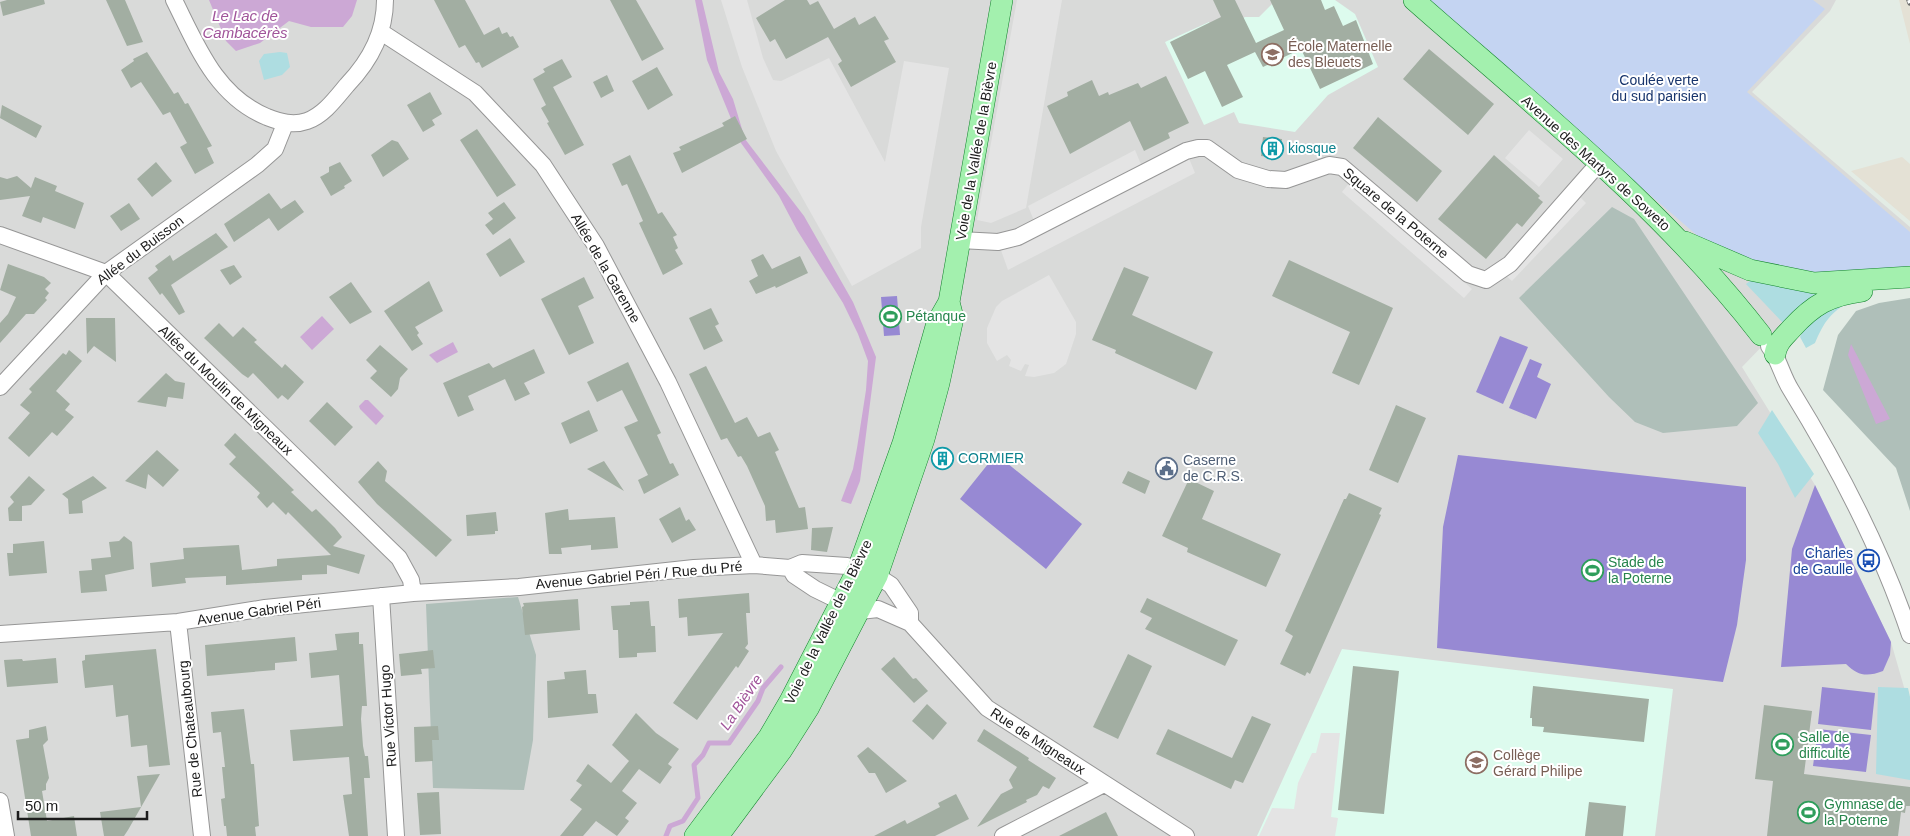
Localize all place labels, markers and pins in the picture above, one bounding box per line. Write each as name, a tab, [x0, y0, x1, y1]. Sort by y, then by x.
place label: École Maternelle des Bleuets	[1288, 38, 1392, 70]
school or university icon: École Maternelle des Bleuets	[1260, 42, 1284, 66]
building icon: kiosque	[1260, 136, 1284, 160]
place label: kiosque	[1288, 140, 1336, 156]
sports icon: Pétanque	[878, 304, 902, 328]
place label: Pétanque	[906, 308, 966, 324]
building icon: CORMIER	[930, 446, 954, 470]
place label: CORMIER	[958, 450, 1024, 466]
place label: Caserne de C.R.S.	[1183, 452, 1244, 484]
public building icon: Caserne de C.R.S.	[1155, 456, 1179, 480]
place label: Charles de Gaulle	[1793, 545, 1853, 577]
bus stop icon: Charles de Gaulle	[1857, 549, 1881, 573]
place label: Stade de la Poterne	[1608, 554, 1672, 586]
sports icon: Stade de la Poterne	[1580, 558, 1604, 582]
place label: Salle de difficulté	[1799, 729, 1850, 761]
sports icon: Salle de difficulté	[1771, 733, 1795, 757]
place label: Collège Gérard Philipe	[1493, 747, 1583, 779]
school or university icon: Collège Gérard Philipe	[1465, 751, 1489, 775]
place label: Gymnase de la Poterne	[1824, 796, 1904, 828]
sports icon: Gymnase de la Poterne	[1796, 800, 1820, 824]

